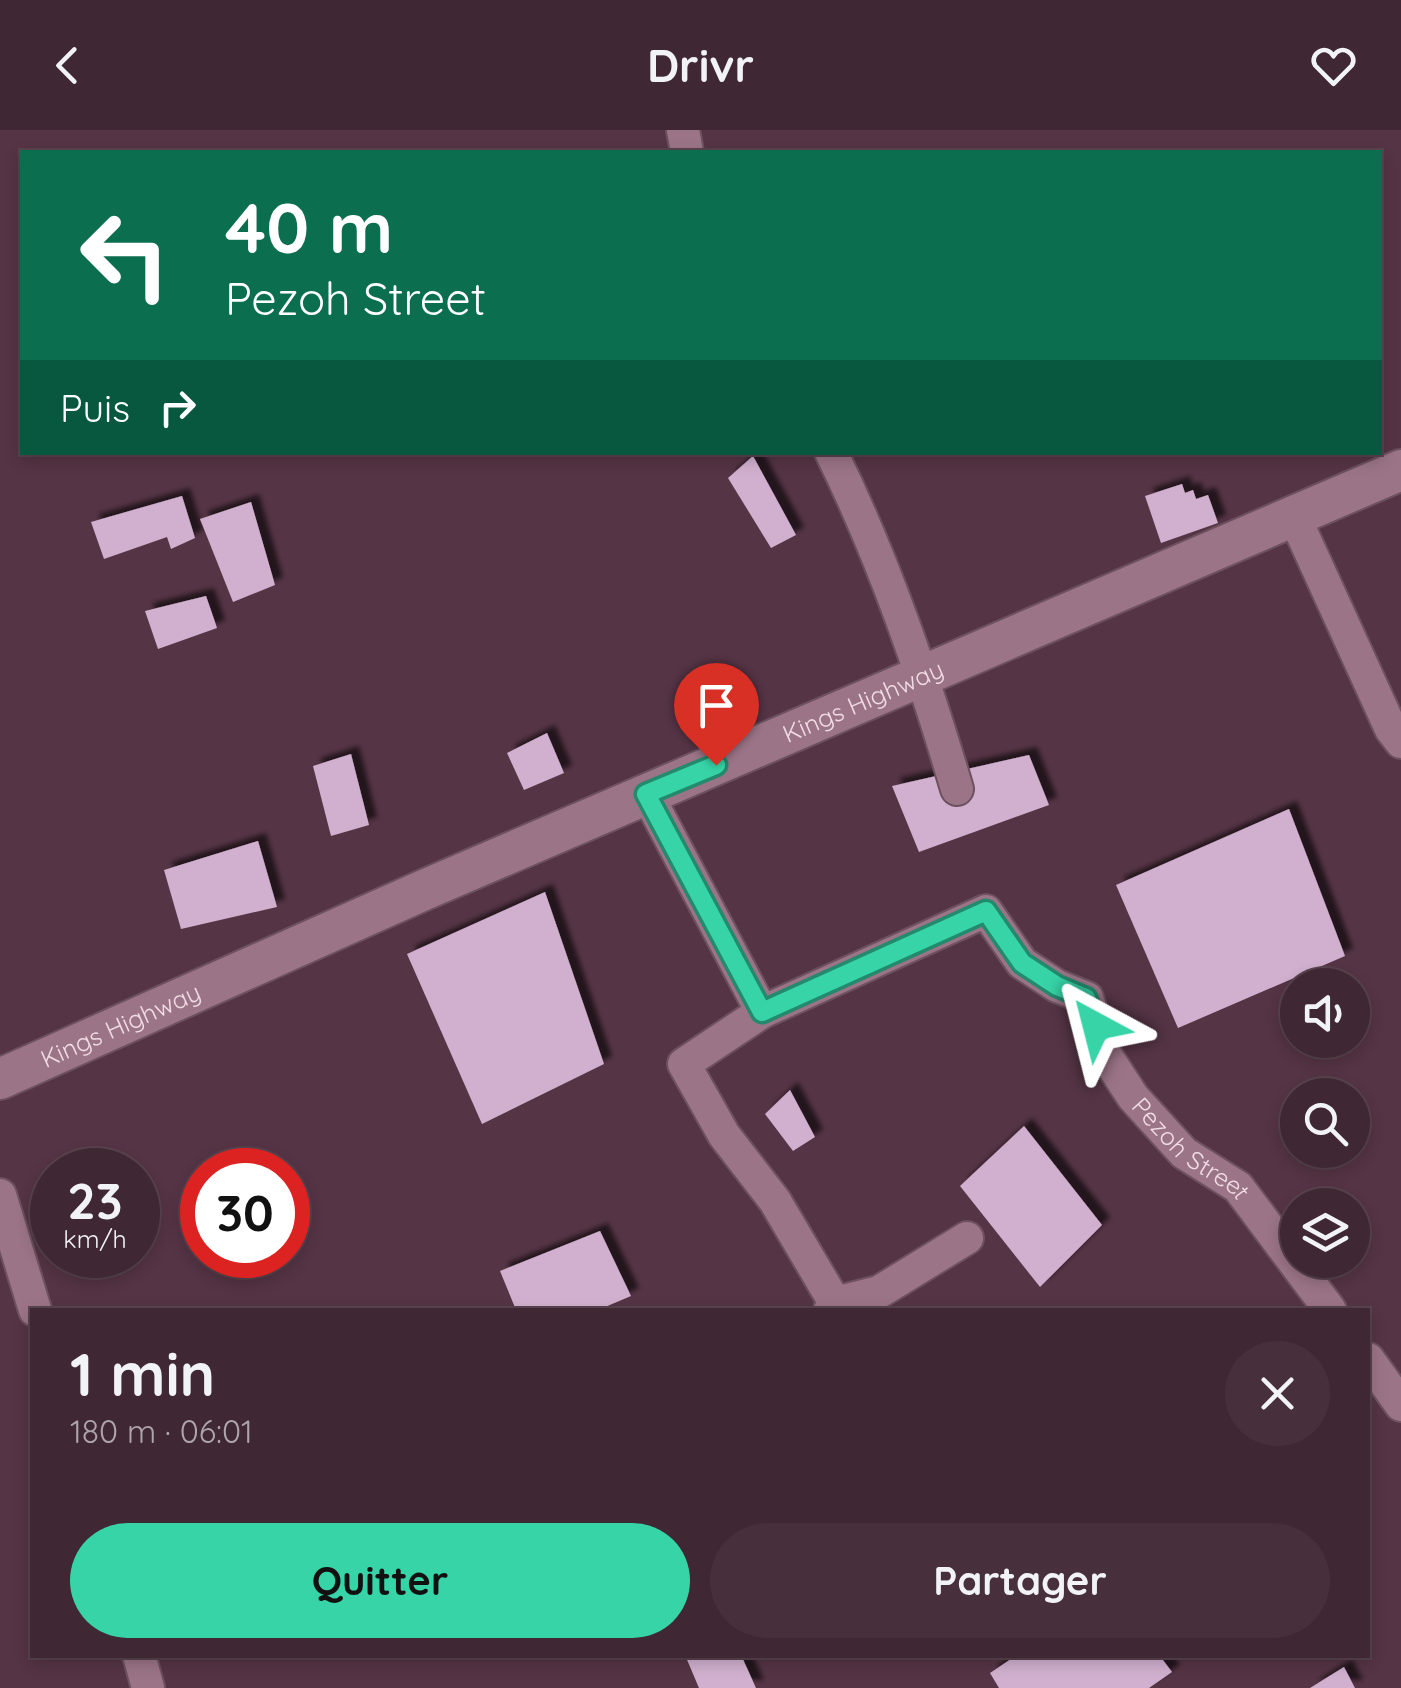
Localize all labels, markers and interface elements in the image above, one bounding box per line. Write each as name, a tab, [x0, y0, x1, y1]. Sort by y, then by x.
text: Drivr	[647, 37, 754, 93]
icon: back	[40, 38, 95, 93]
icon: heart	[1306, 38, 1361, 93]
text: 40 m	[225, 183, 393, 271]
icon: left	[60, 190, 190, 320]
text: Pezoh Street	[225, 270, 486, 326]
icon: right	[150, 380, 205, 435]
text: Puis	[60, 384, 130, 432]
street label: Kings Highway	[778, 653, 948, 749]
pin	[674, 663, 759, 766]
icon: arrive	[689, 678, 744, 733]
map controls	[1280, 968, 1370, 1278]
button: sound	[1280, 968, 1370, 1058]
position arrow	[1044, 974, 1148, 1078]
street label: Kings Highway	[35, 976, 205, 1074]
button: search	[1280, 1078, 1370, 1168]
street label: Pezoh Street	[1126, 1090, 1258, 1205]
speed limit sign: 30	[180, 1148, 310, 1278]
text: 23	[67, 1169, 123, 1232]
button: layers	[1280, 1188, 1370, 1278]
text: km/h	[63, 1223, 127, 1254]
text: 1 min	[70, 1336, 215, 1411]
button: close	[1225, 1341, 1330, 1446]
text: 180 m · 06:01	[70, 1411, 253, 1451]
button: Quitter	[70, 1523, 690, 1638]
button: Partager	[710, 1523, 1330, 1638]

